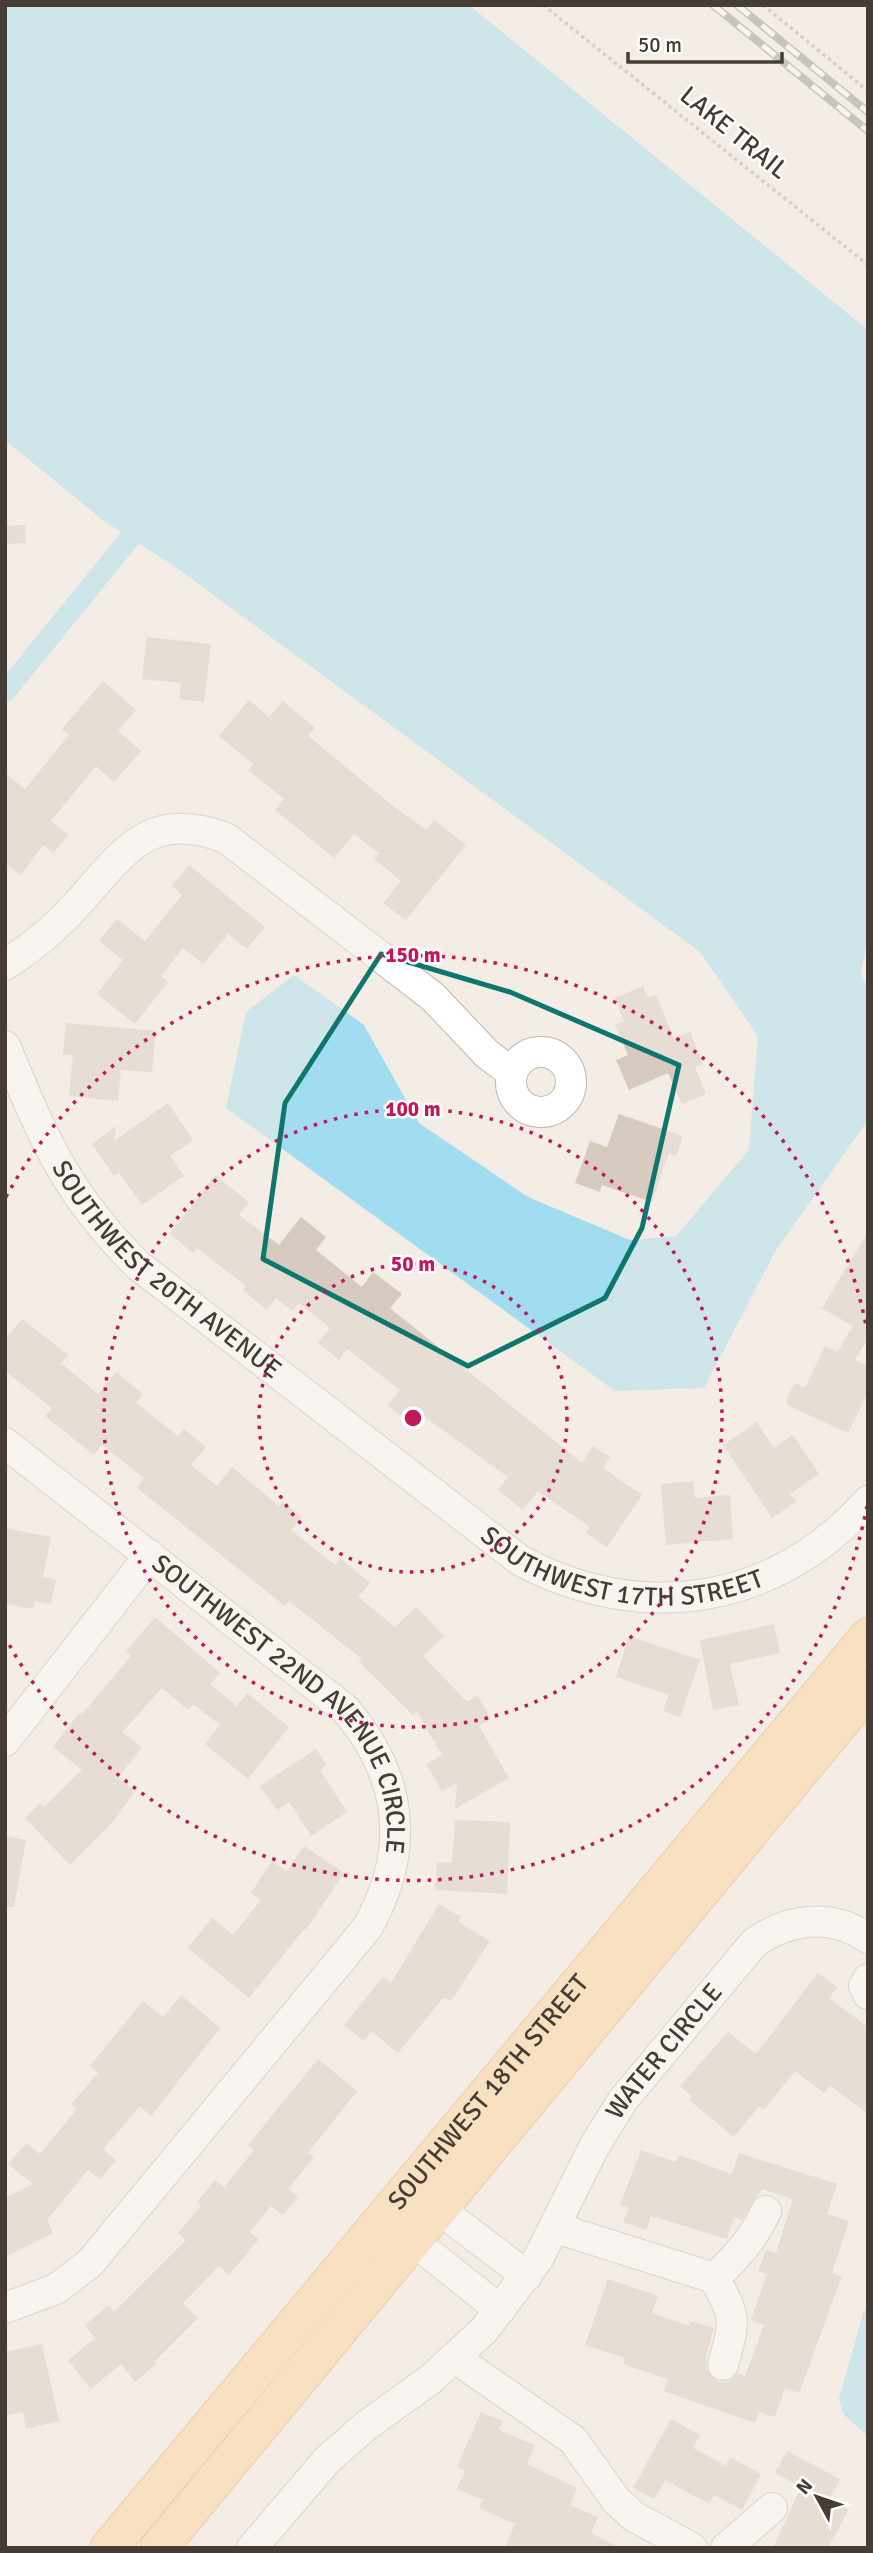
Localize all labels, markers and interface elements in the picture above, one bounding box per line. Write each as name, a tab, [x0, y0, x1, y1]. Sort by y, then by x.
scale bar	[628, 21, 782, 65]
text: 50 m	[638, 32, 682, 58]
street label: LAKE TRAIL	[673, 80, 795, 186]
text: 150 m	[385, 942, 441, 968]
text: 100 m	[385, 1096, 441, 1122]
street label: SOUTHWEST 20TH AVENUE	[45, 1155, 288, 1386]
text: 50 m	[391, 1251, 435, 1277]
centre of rings	[401, 1406, 425, 1430]
street label: SOUTHWEST 17TH STREET	[474, 1520, 768, 1614]
street label: SOUTHWEST 22ND AVENUE CIRCLE	[145, 1548, 411, 1855]
street label: SOUTHWEST 18TH STREET	[381, 1968, 596, 2217]
street label: WATER CIRCLE	[599, 1977, 729, 2125]
north arrow	[782, 2462, 852, 2532]
text: N	[791, 2474, 818, 2499]

